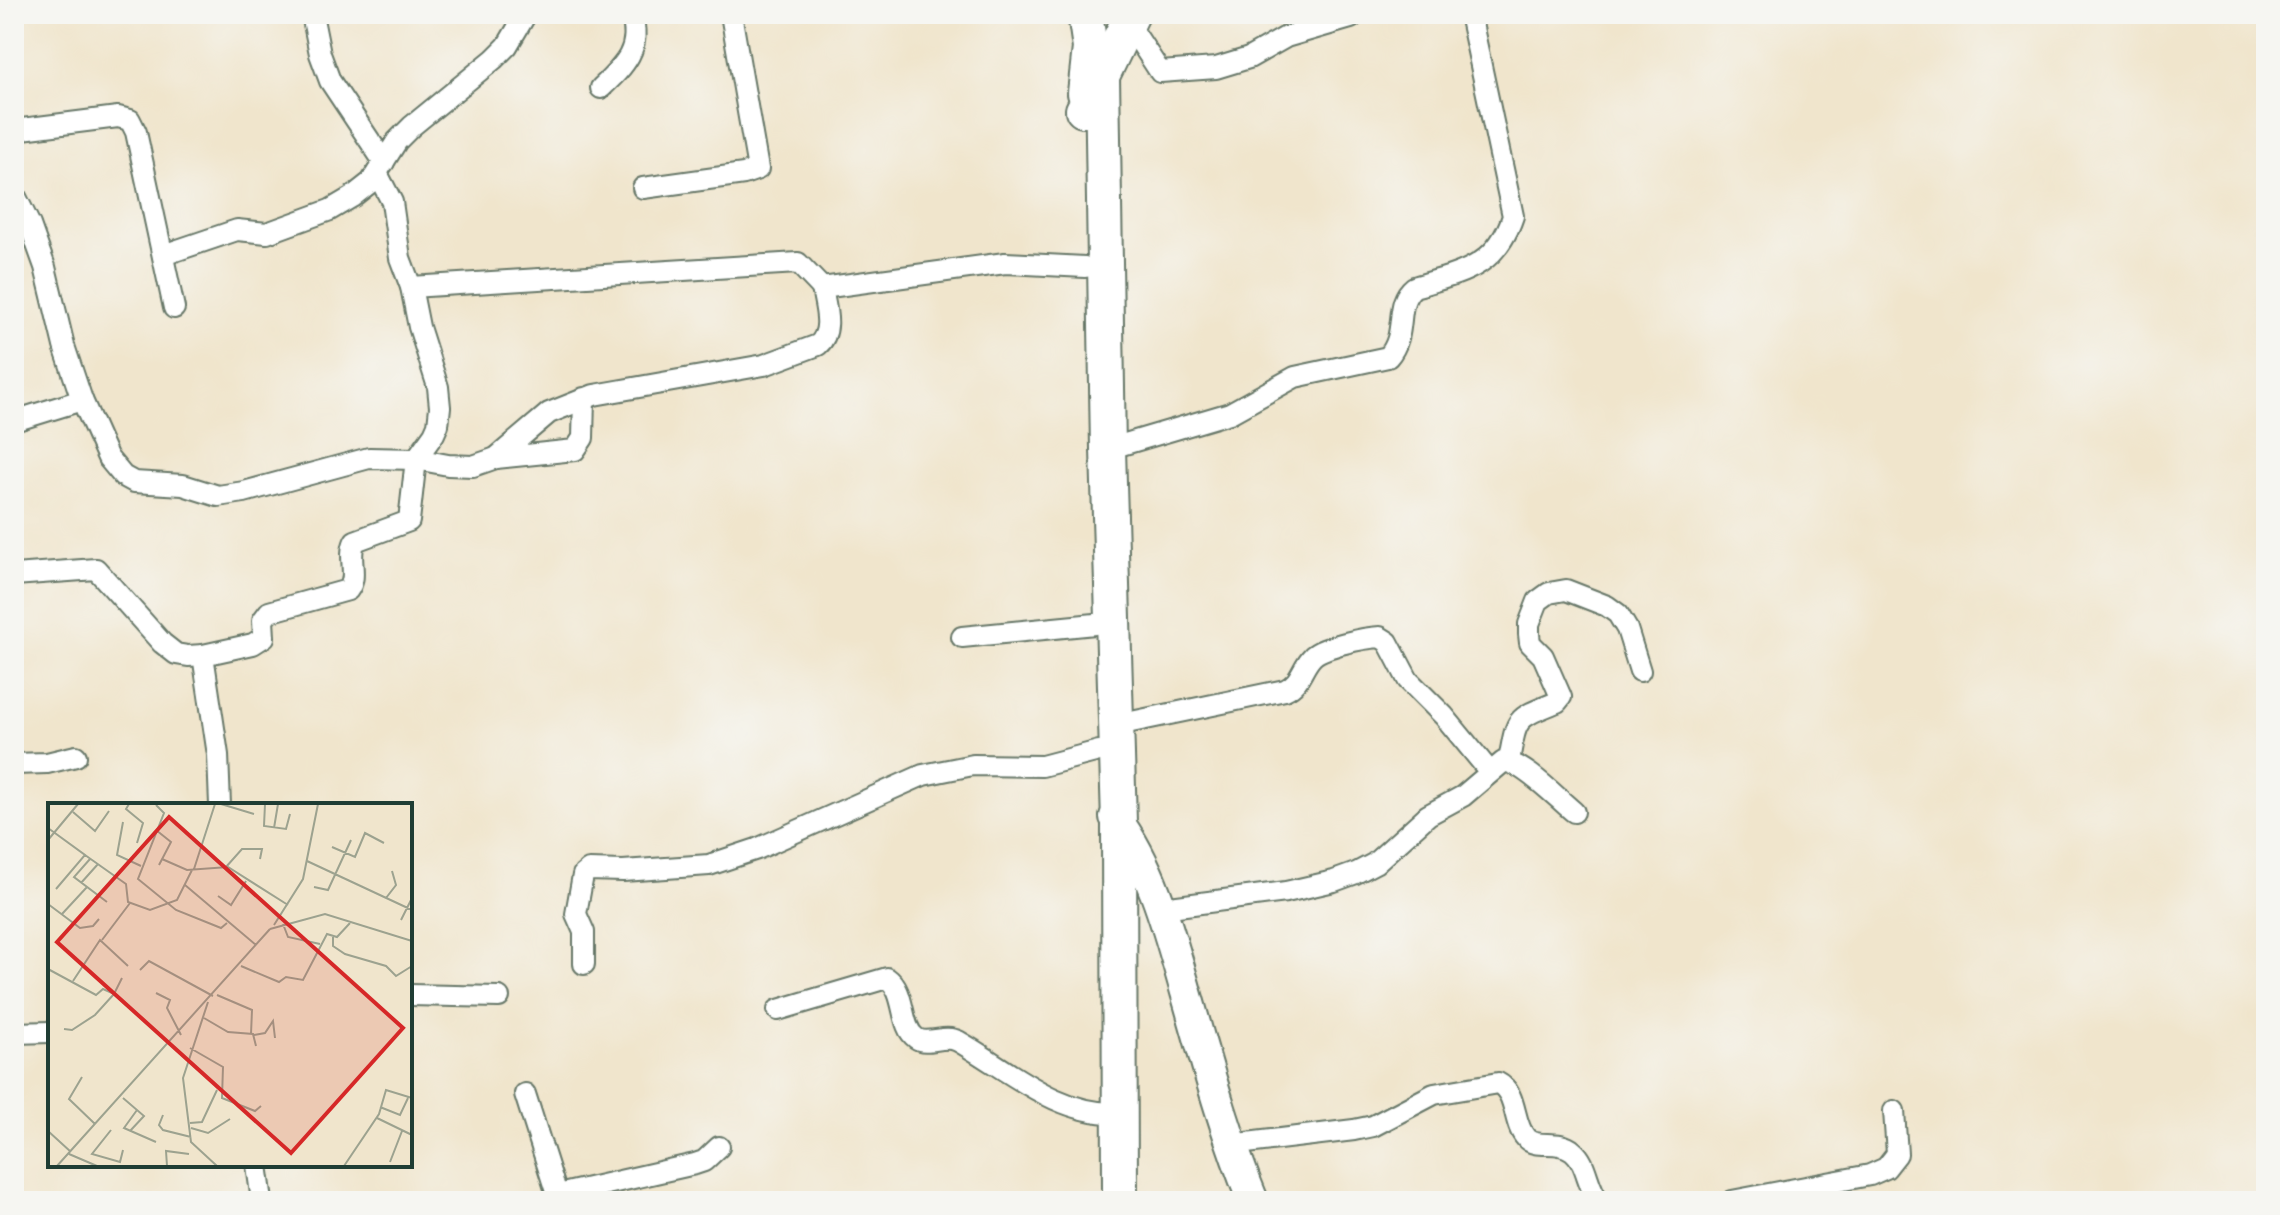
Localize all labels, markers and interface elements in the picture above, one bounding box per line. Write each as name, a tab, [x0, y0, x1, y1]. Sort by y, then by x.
inset map	[48, 803, 412, 1167]

